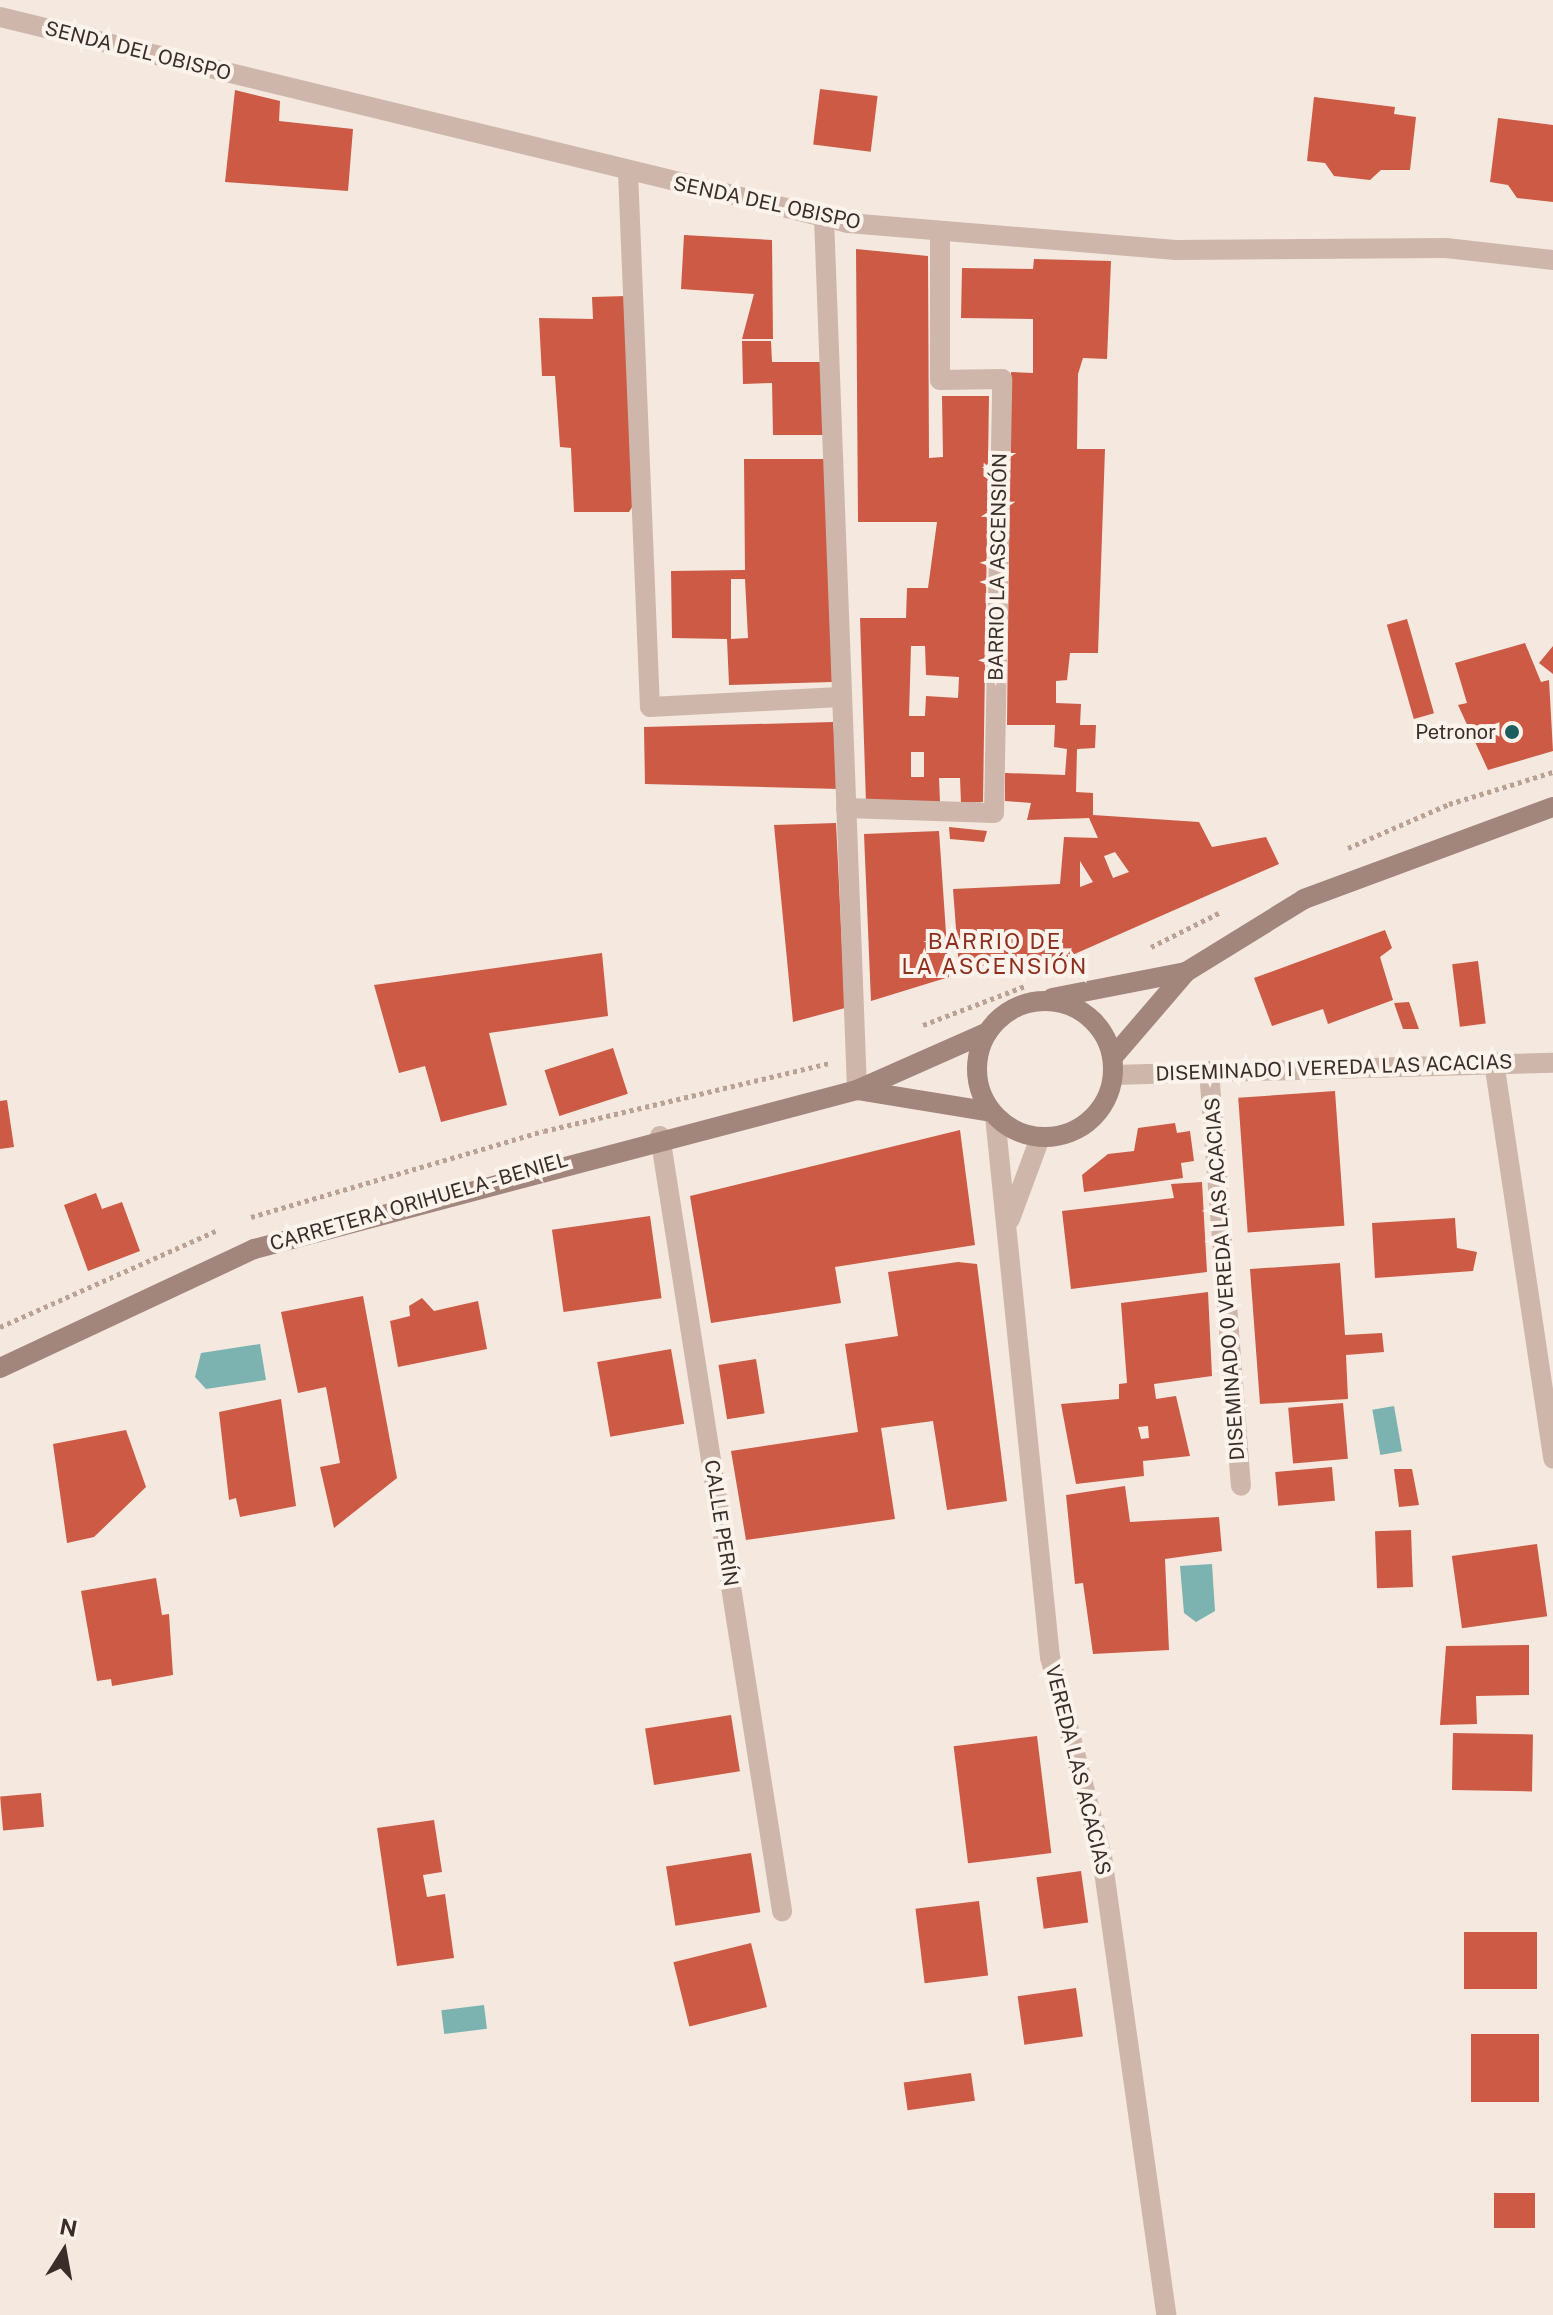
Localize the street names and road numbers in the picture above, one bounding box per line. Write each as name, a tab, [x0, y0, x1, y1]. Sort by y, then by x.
street label: SENDA DEL OBISPO	[43, 16, 233, 86]
street label: SENDA DEL OBISPO	[671, 171, 863, 235]
street label: BARRIO LA ASCENSIÓN	[984, 453, 1012, 681]
street label: DISEMINADO I VEREDA LAS ACACIAS	[1155, 1050, 1513, 1086]
street label: DISEMINADO 0 VEREDA LAS ACACIAS	[1200, 1096, 1250, 1462]
street label: CARRETERA ORIHUELA - BENIEL	[265, 1147, 573, 1257]
street label: CALLE PERÍN	[699, 1458, 743, 1588]
street label: VEREDA LAS ACACIAS	[1040, 1662, 1116, 1878]

